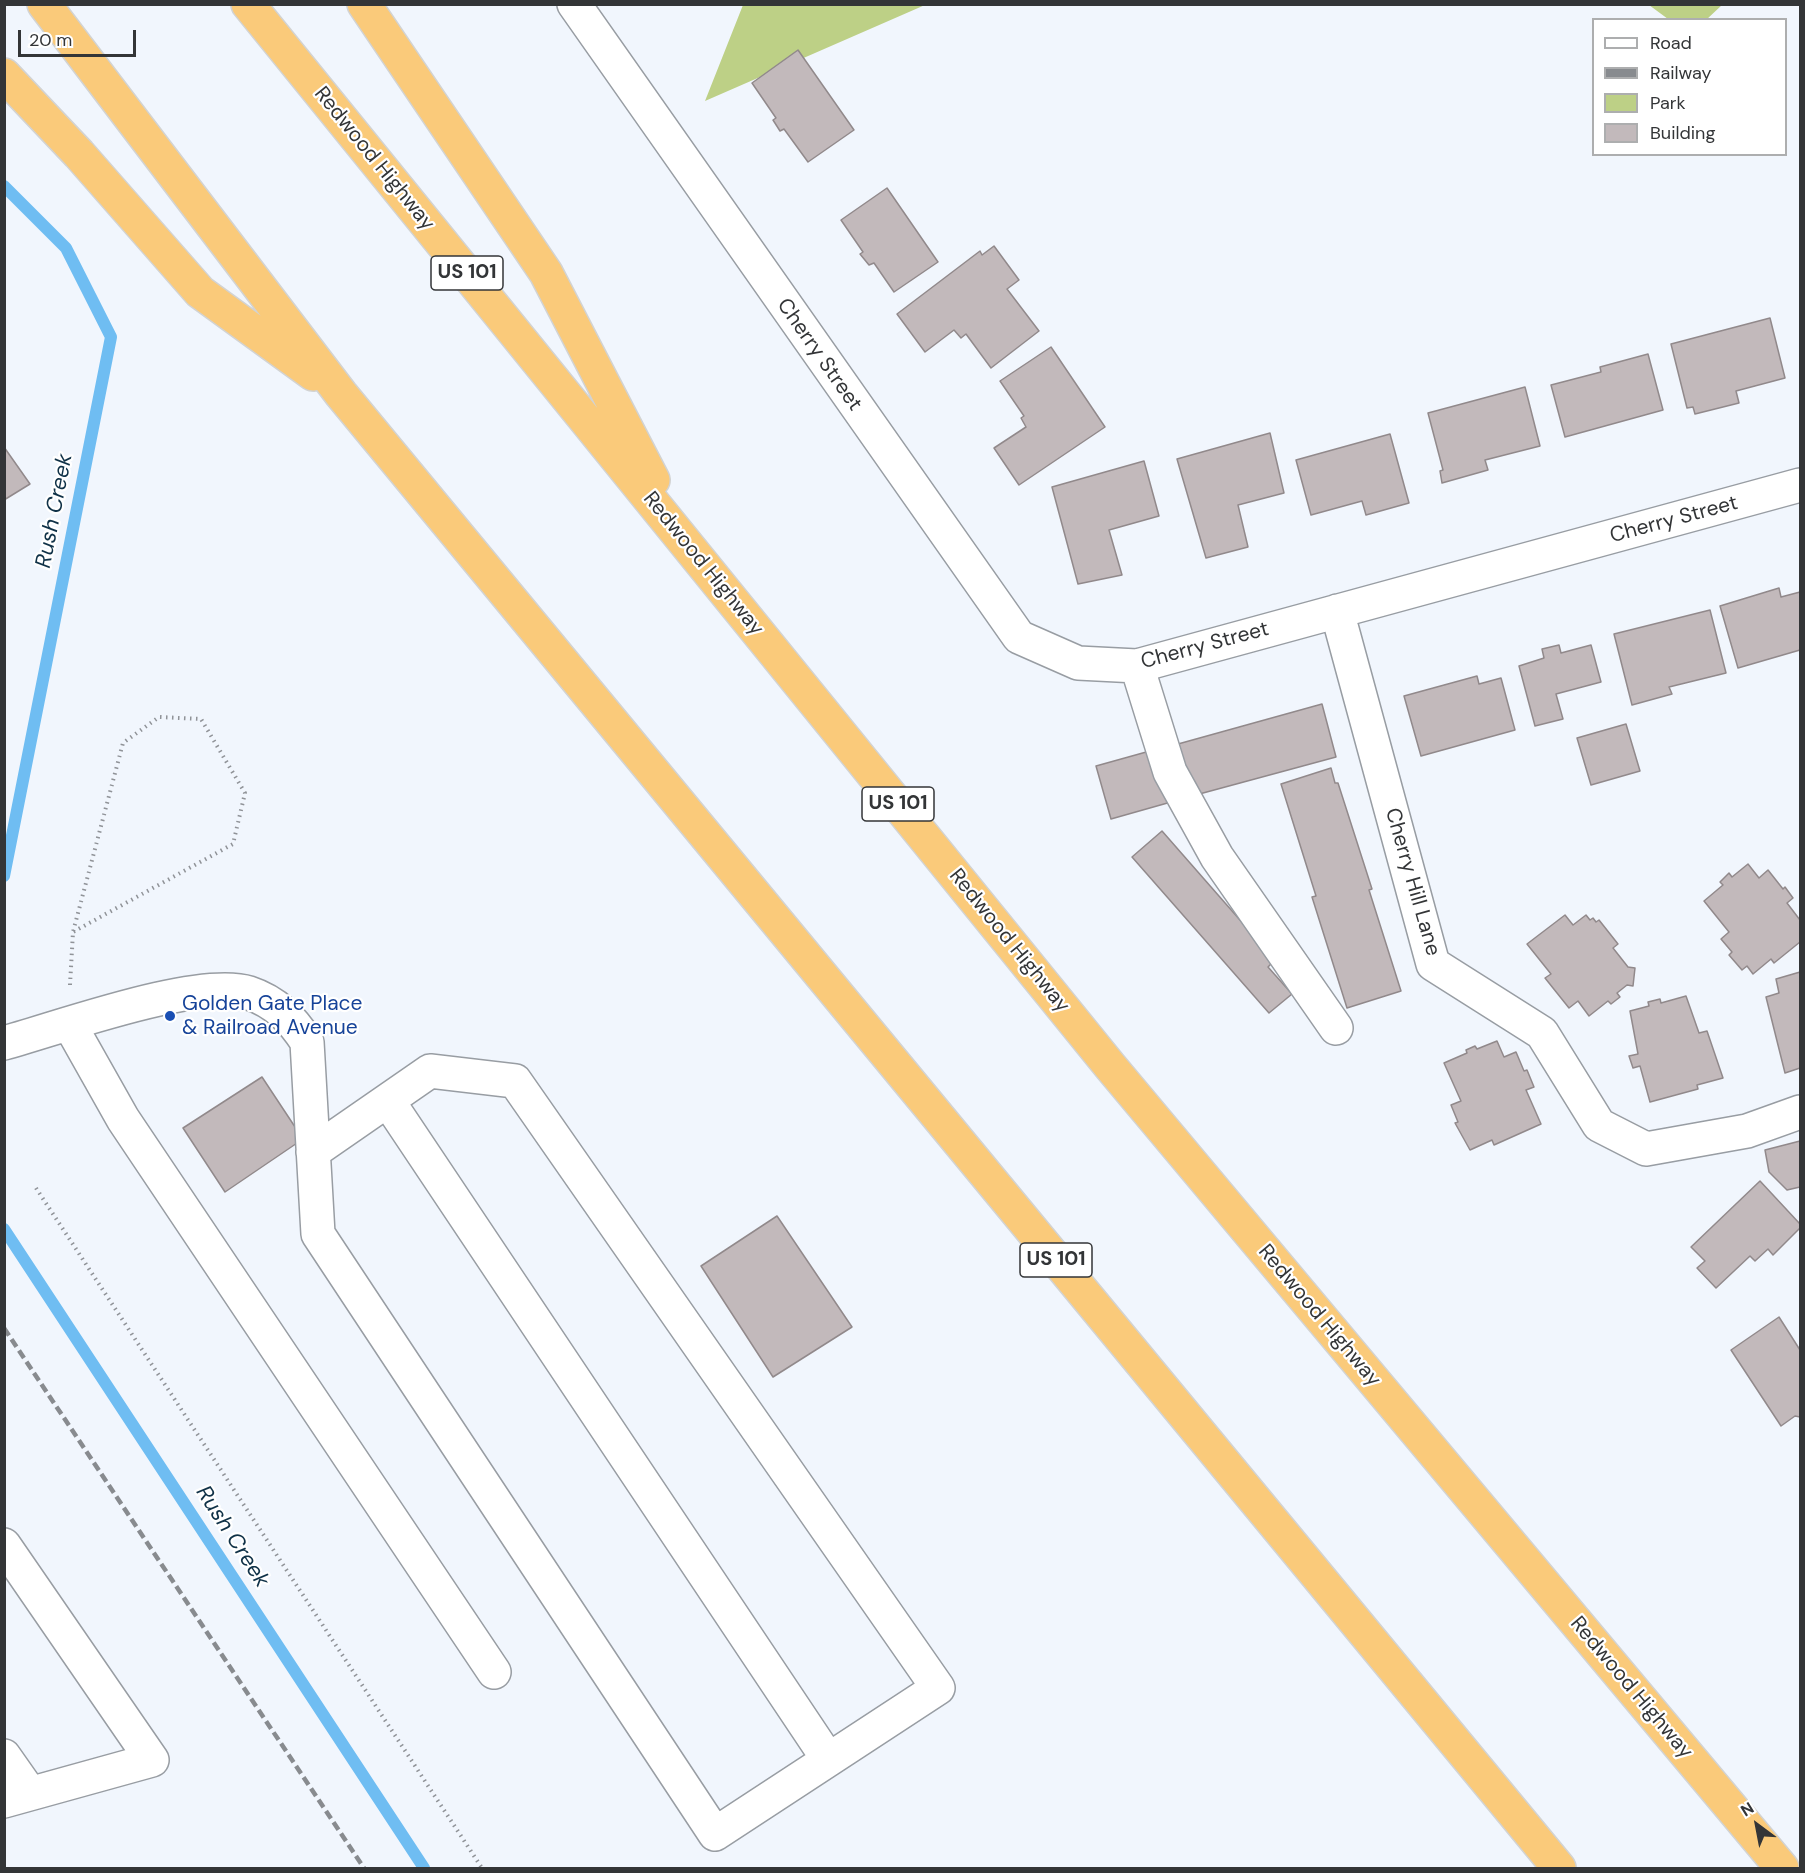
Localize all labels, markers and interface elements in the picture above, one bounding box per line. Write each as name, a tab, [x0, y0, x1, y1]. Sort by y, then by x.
scale bar	[21, 18, 140, 56]
legend	[1592, 18, 1787, 156]
text: 20 m	[29, 28, 72, 52]
text: Road	[1650, 31, 1692, 55]
text: Railway	[1650, 61, 1712, 85]
street label: Redwood Highway	[308, 82, 440, 236]
text: Park	[1650, 91, 1686, 115]
text: Building	[1650, 121, 1715, 145]
road number: US 101	[431, 256, 503, 290]
street label: Cherry Street	[771, 294, 867, 416]
water label: Rush Creek	[31, 452, 79, 570]
street label: Redwood Highway	[637, 487, 769, 641]
street label: Cherry Street	[1607, 491, 1741, 549]
street label: Cherry Street	[1138, 617, 1272, 675]
road number: US 101	[862, 787, 934, 821]
street label: Cherry Hill Lane	[1379, 805, 1445, 959]
street label: Redwood Highway	[943, 864, 1075, 1018]
place label: Golden Gate Place & Railroad Avenue	[182, 991, 363, 1041]
marker: Golden Gate Place & Railroad Avenue	[163, 1009, 177, 1023]
street label: Redwood Highway	[1252, 1240, 1386, 1392]
road number: US 101	[1020, 1243, 1092, 1277]
water label: Rush Creek	[189, 1481, 275, 1593]
street label: Redwood Highway	[1564, 1612, 1698, 1764]
north arrow	[1727, 1795, 1787, 1855]
text: N	[1737, 1797, 1758, 1821]

